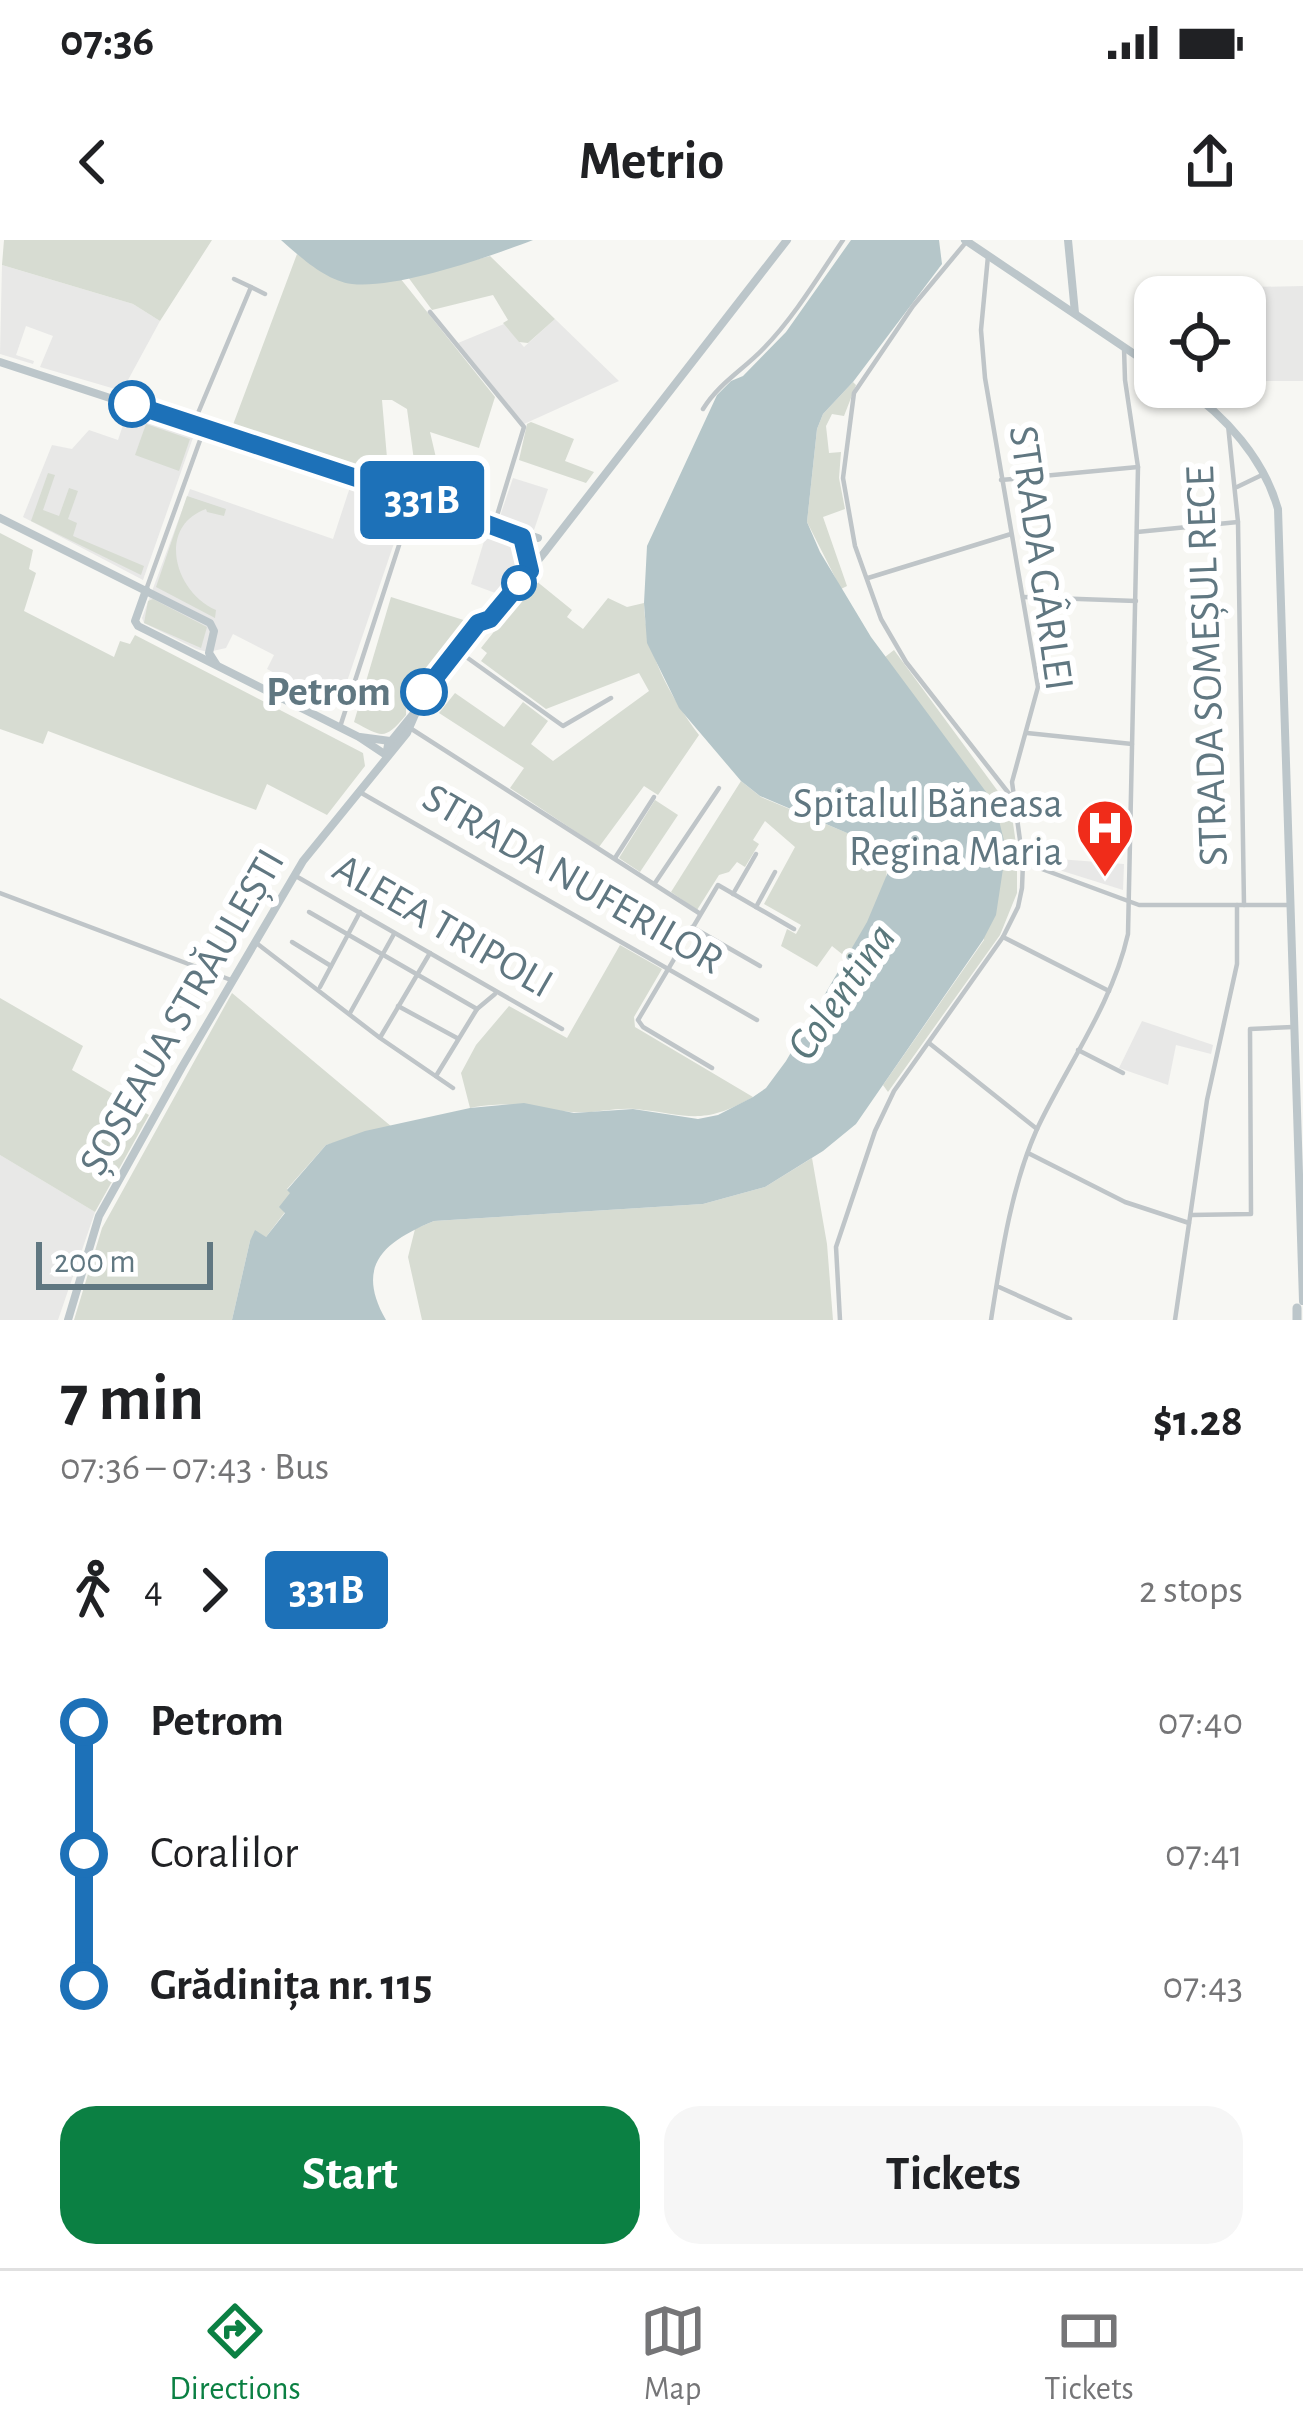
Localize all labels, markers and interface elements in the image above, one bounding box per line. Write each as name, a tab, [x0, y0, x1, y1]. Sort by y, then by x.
text: 07:36	[60, 19, 154, 64]
icon: back	[60, 129, 126, 195]
icon: share	[1177, 129, 1243, 195]
text: Metrio	[579, 135, 724, 189]
map controls	[1134, 276, 1266, 408]
button: locate	[1134, 276, 1266, 408]
unlabelled marker	[110, 382, 154, 426]
street label: STRADA GÂRLEI	[1002, 423, 1083, 693]
line badge: 331B	[338, 461, 506, 539]
street label: STRADA SOMEȘUL RECE	[1179, 465, 1238, 867]
text: 331B	[384, 479, 460, 521]
unlabelled marker	[503, 567, 535, 599]
marker: Petrom	[402, 670, 446, 714]
place label: Petrom	[266, 671, 391, 713]
street label: STRADA NUFERILOR	[416, 776, 730, 982]
place label: Spitalul Băneasa Regina Maria	[793, 783, 1063, 873]
hospital icon: Spitalul Băneasa Regina Maria	[1074, 797, 1136, 879]
street label: ȘOSEAUA STRĂULEȘTI	[70, 841, 295, 1184]
street label: ALEEA TRIPOLI	[326, 846, 560, 1006]
water label: Colentina	[779, 916, 905, 1068]
scale bar	[36, 1236, 213, 1289]
text: 200 m	[54, 1246, 136, 1279]
text: 7 min	[60, 1366, 204, 1432]
text: $1.28	[1153, 1399, 1243, 1444]
text: 07:36 – 07:43 · Bus	[60, 1448, 329, 1487]
icon: walk	[60, 1557, 126, 1623]
icon: forward	[181, 1557, 247, 1623]
text: 331B	[289, 1569, 364, 1611]
text: 4	[144, 1571, 163, 1610]
text: 2 stops	[1139, 1571, 1243, 1610]
text: Petrom	[150, 1699, 284, 1744]
text: 07:40	[1158, 1703, 1243, 1742]
text: Coralilor	[150, 1831, 298, 1876]
text: 07:41	[1165, 1835, 1243, 1874]
text: Grădinița nr. 115	[150, 1963, 432, 2008]
text: 07:43	[1162, 1967, 1243, 2006]
button: Start	[60, 2106, 640, 2244]
button: Tickets	[664, 2106, 1243, 2244]
tab: Directions	[169, 2298, 301, 2410]
tab: Map	[640, 2298, 706, 2410]
tab: Tickets	[1044, 2298, 1134, 2410]

